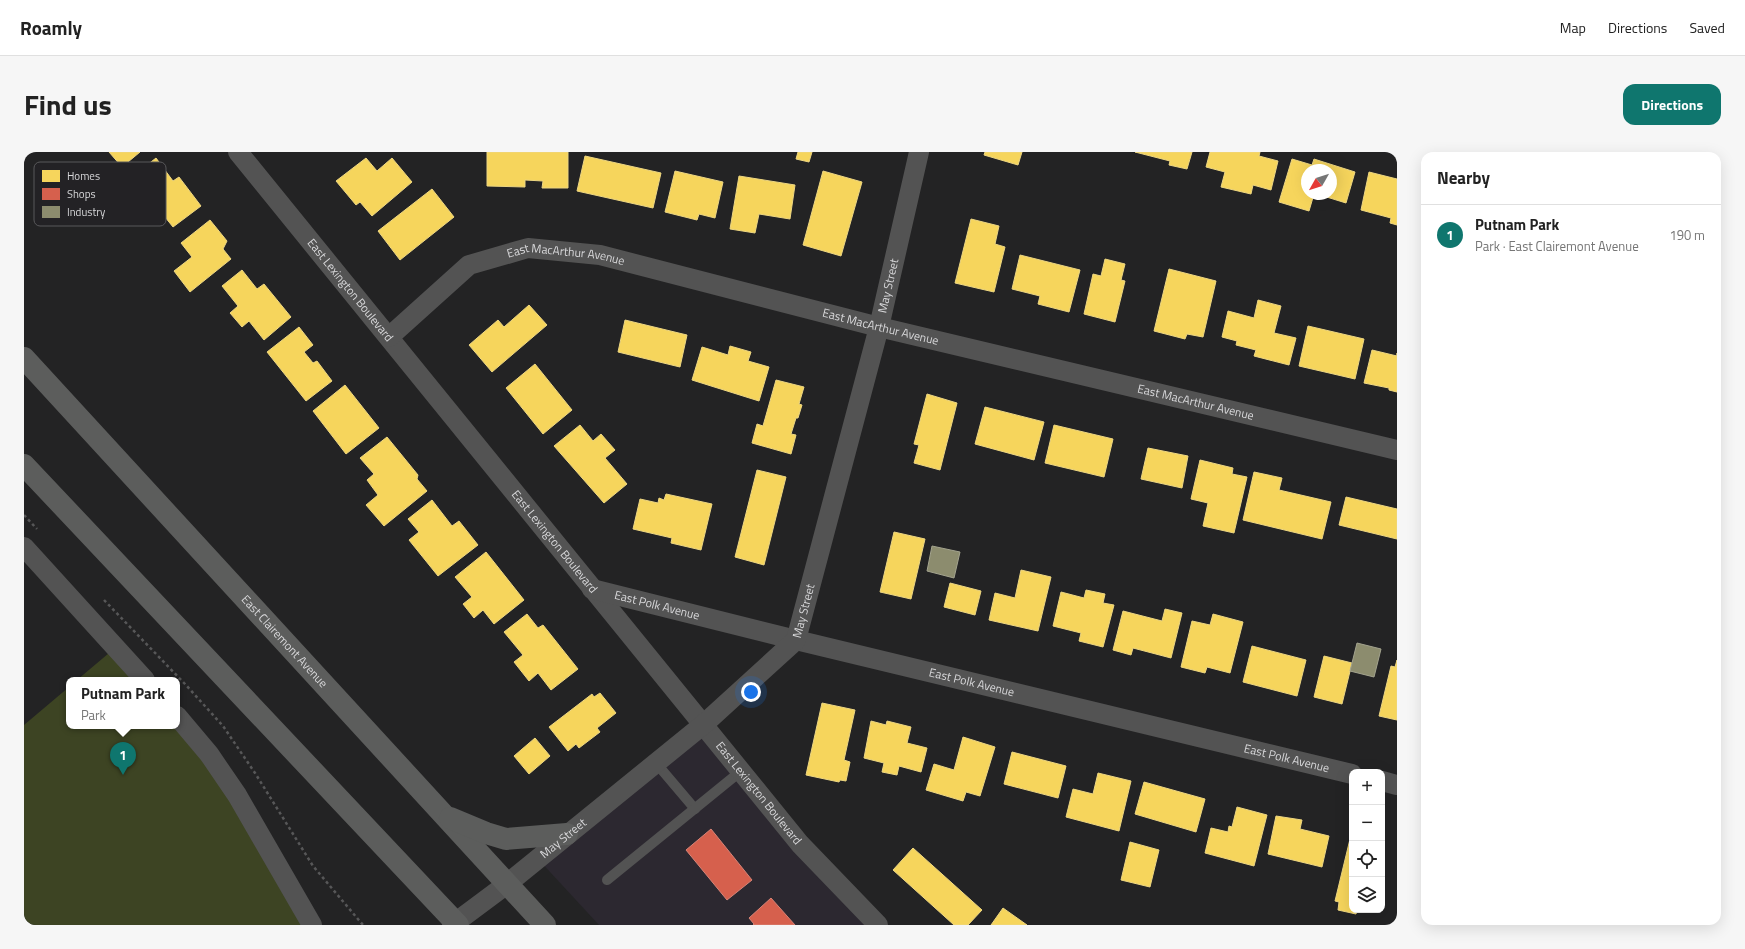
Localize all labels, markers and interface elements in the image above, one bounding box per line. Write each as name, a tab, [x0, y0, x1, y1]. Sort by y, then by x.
text: Roamly	[20, 13, 82, 42]
text: Map	[1560, 17, 1586, 38]
text: Directions	[1608, 17, 1667, 38]
text: Saved	[1689, 17, 1725, 38]
text: Find us	[24, 83, 112, 126]
button: Directions	[1623, 84, 1721, 125]
legend	[34, 162, 166, 226]
north arrow	[1301, 164, 1337, 200]
text: Nearby	[1437, 165, 1490, 191]
text: Homes	[67, 168, 100, 184]
text: Shops	[67, 186, 96, 202]
text: Industry	[67, 204, 106, 220]
text: Putnam Park	[1475, 213, 1559, 236]
text: 1	[1446, 225, 1454, 245]
text: 190 m	[1669, 225, 1705, 245]
street label: East Lexington Boulevard	[303, 234, 398, 346]
text: Park · East Clairemont Avenue	[1475, 236, 1639, 256]
street label: East MacArthur Avenue	[504, 238, 627, 270]
street label: May Street	[872, 256, 904, 315]
street label: East MacArthur Avenue	[820, 303, 941, 350]
street label: East MacArthur Avenue	[1136, 379, 1256, 425]
street label: East Lexington Boulevard	[507, 486, 603, 597]
street label: May Street	[787, 581, 820, 640]
street label: East Polk Avenue	[612, 585, 702, 625]
street label: East Clairemont Avenue	[237, 590, 333, 692]
street label: East Polk Avenue	[927, 662, 1016, 701]
popup	[66, 677, 180, 729]
text: Putnam Park	[81, 682, 165, 705]
your location	[741, 682, 761, 702]
text: Park	[81, 705, 106, 725]
street label: East Lexington Boulevard	[711, 737, 807, 849]
street label: East Polk Avenue	[1242, 738, 1331, 777]
pin: 1	[110, 742, 136, 775]
map controls	[1349, 769, 1385, 913]
button: +	[1349, 769, 1385, 805]
button: −	[1349, 805, 1385, 841]
street label: May Street	[535, 813, 591, 863]
button: locate	[1349, 841, 1385, 877]
button: layers	[1349, 877, 1385, 913]

